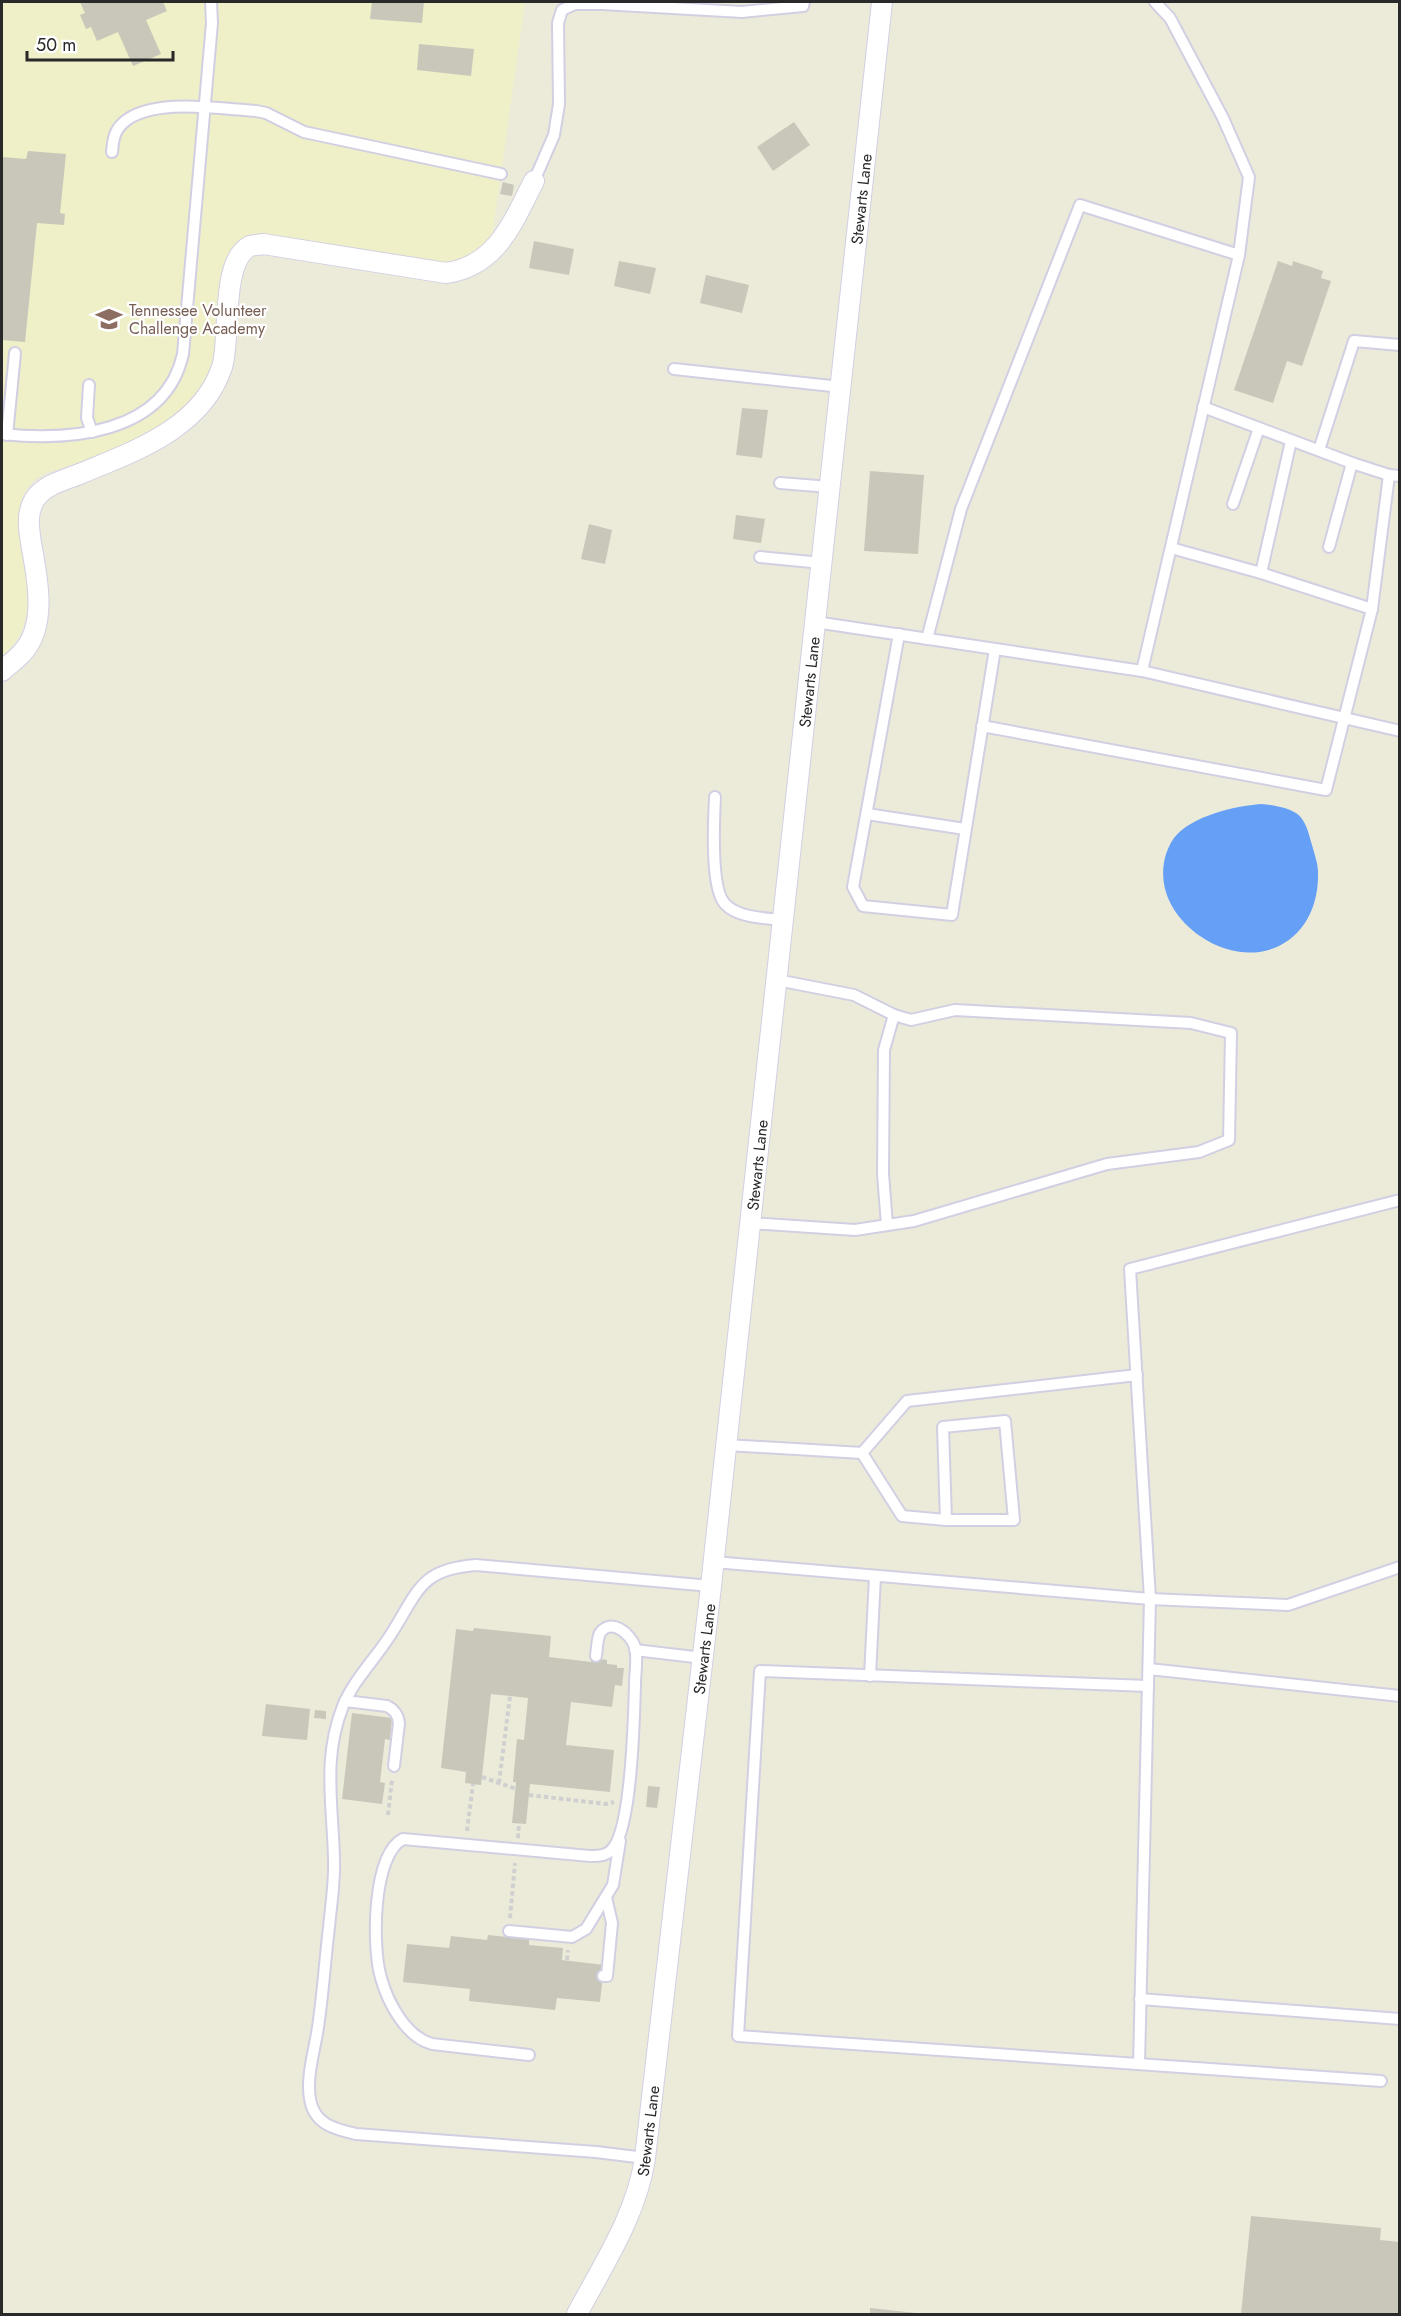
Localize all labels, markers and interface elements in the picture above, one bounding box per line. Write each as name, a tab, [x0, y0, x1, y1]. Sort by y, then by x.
scale bar	[27, 24, 172, 62]
text: 50 m	[36, 32, 76, 58]
street label: Stewarts Lane	[845, 152, 878, 246]
place label: Tennessee Volunteer Challenge Academy	[129, 299, 267, 340]
school or university icon: Tennessee Volunteer Challenge Academy	[94, 304, 124, 334]
street label: Stewarts Lane	[793, 635, 826, 729]
street label: Stewarts Lane	[741, 1118, 774, 1212]
street label: Stewarts Lane	[688, 1602, 721, 1696]
street label: Stewarts Lane	[632, 2084, 665, 2178]

